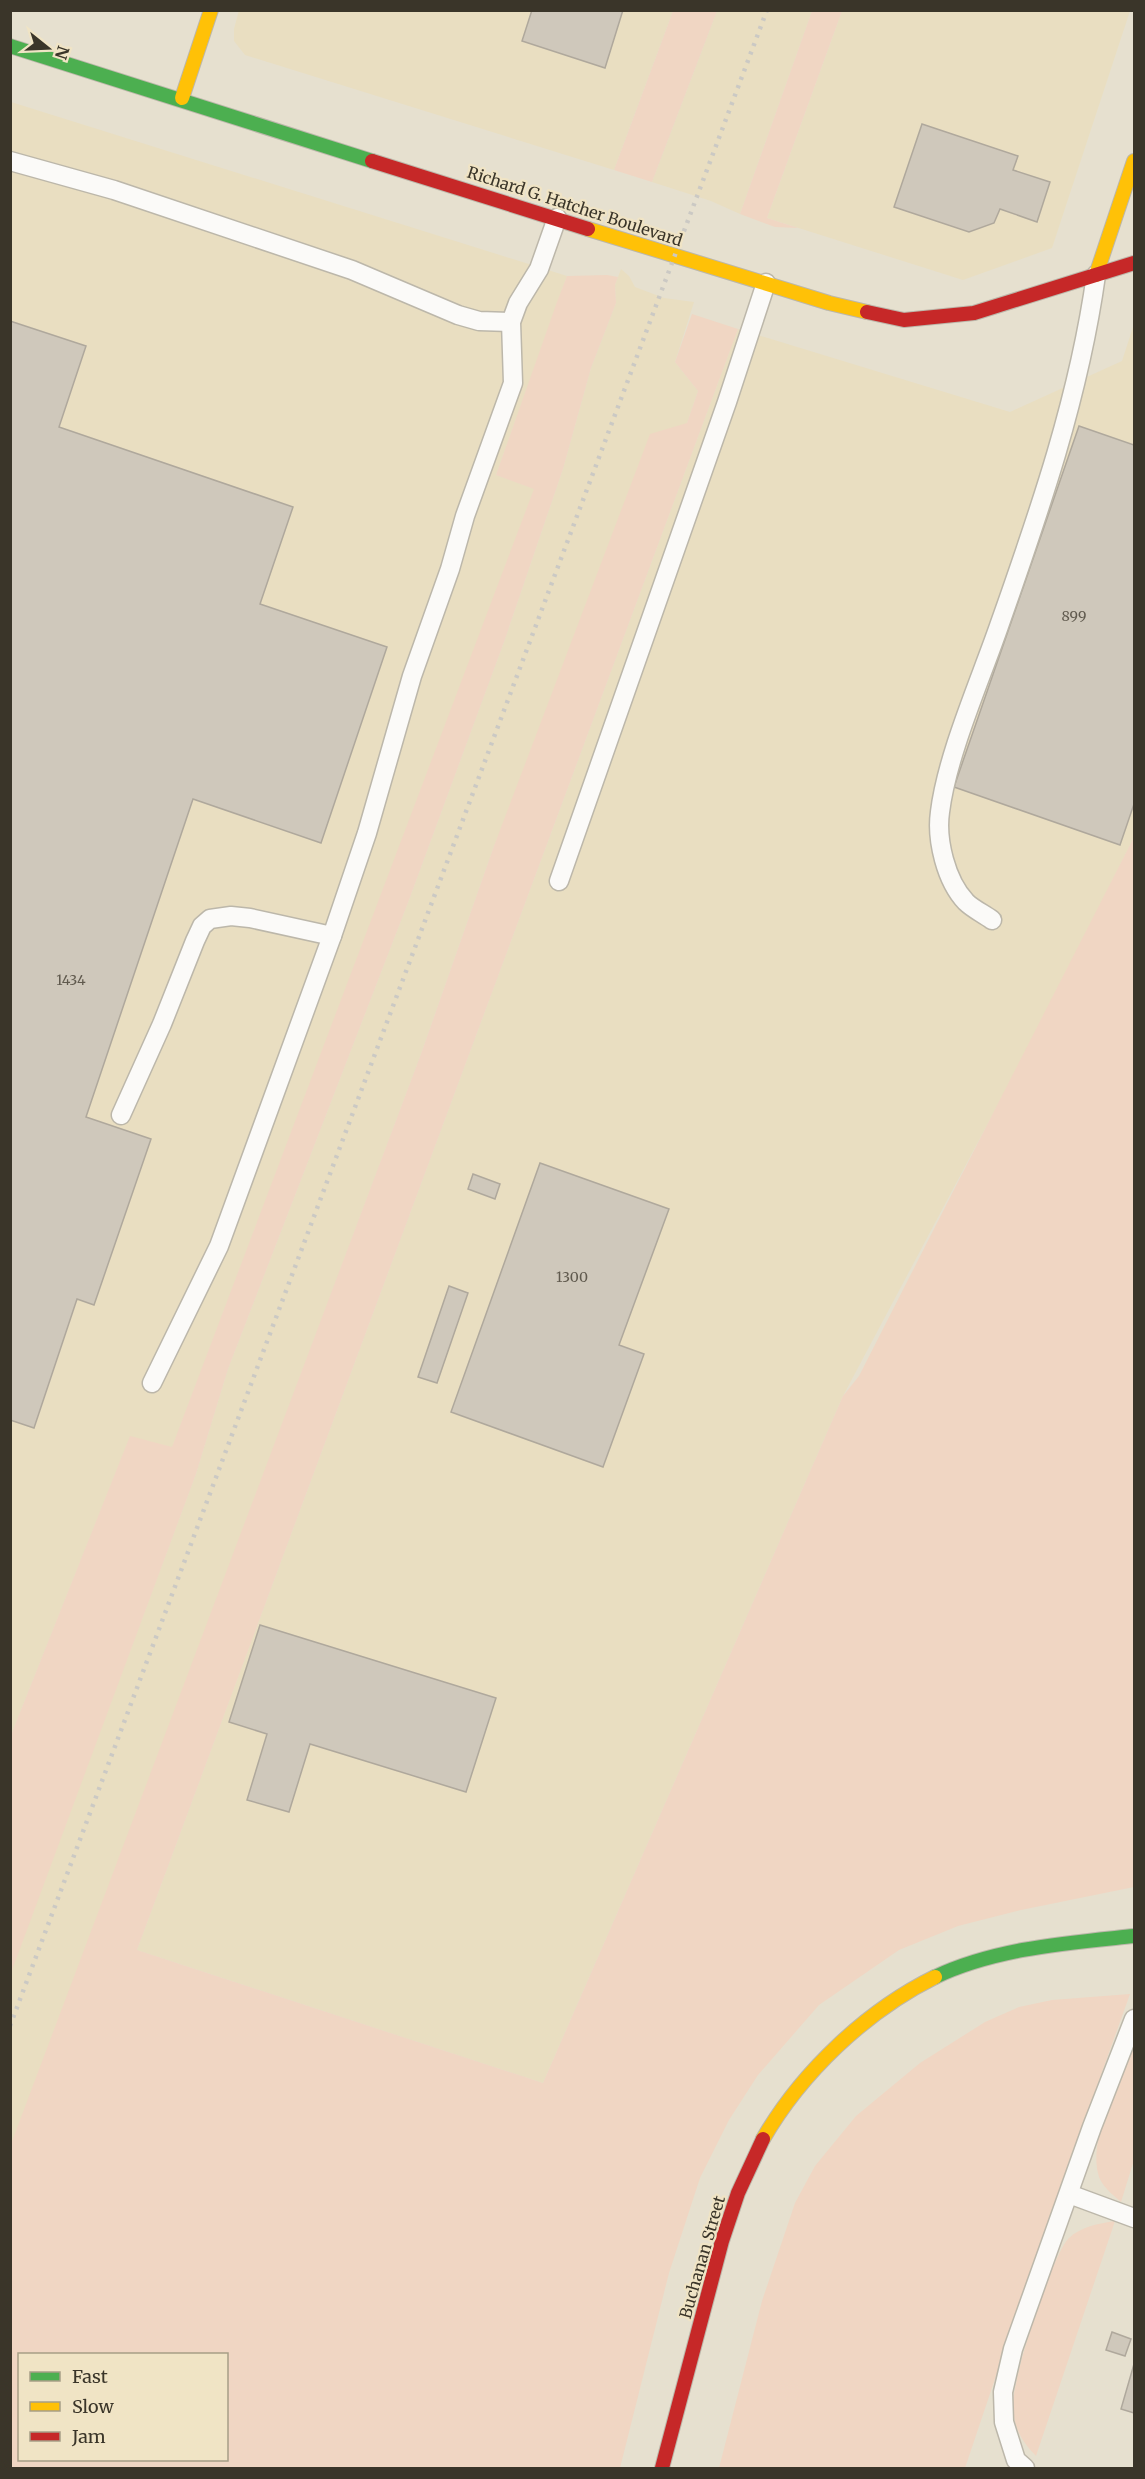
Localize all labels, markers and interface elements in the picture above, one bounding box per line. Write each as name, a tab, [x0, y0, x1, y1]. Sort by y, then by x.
north arrow	[18, 18, 78, 78]
text: N	[51, 44, 74, 62]
street label: Richard G. Hatcher Boulevard	[465, 162, 685, 250]
house number: 899	[1061, 607, 1087, 625]
house number: 1434	[56, 971, 86, 989]
house number: 1300	[556, 1268, 588, 1286]
street label: Buchanan Street	[675, 2192, 729, 2321]
legend	[18, 2353, 228, 2461]
text: Fast	[72, 2365, 108, 2388]
text: Slow	[72, 2395, 115, 2418]
text: Jam	[71, 2425, 106, 2448]

